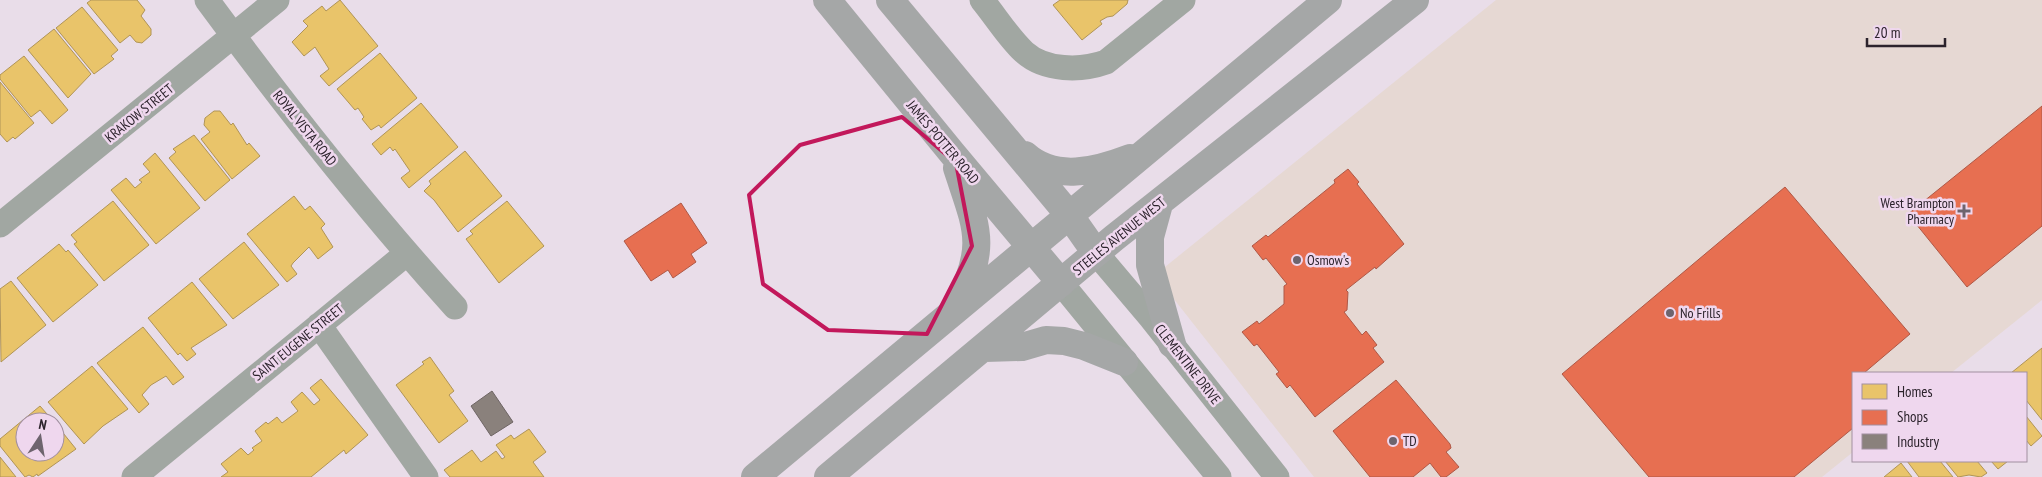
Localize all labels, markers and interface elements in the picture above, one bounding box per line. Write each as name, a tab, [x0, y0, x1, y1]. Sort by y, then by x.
scale bar	[1867, 15, 1944, 47]
text: 20 m	[1874, 23, 1900, 42]
street label: KRAKOW STREET	[101, 79, 178, 146]
street label: ROYAL VISTA ROAD	[269, 87, 341, 169]
street label: JAMES POTTER ROAD	[902, 96, 983, 187]
street label: STEELES AVENUE WEST	[1069, 193, 1170, 279]
place label: West Brampton Pharmacy	[1881, 194, 1955, 228]
marker: West Brampton Pharmacy	[1958, 205, 1970, 217]
place label: Osmow's	[1307, 251, 1350, 269]
marker: Osmow's	[1291, 254, 1303, 266]
street label: SAINT EUGENE STREET	[249, 299, 348, 384]
place label: No Frills	[1680, 304, 1721, 322]
marker: No Frills	[1664, 307, 1676, 319]
street label: CLEMENTINE DRIVE	[1151, 320, 1225, 408]
legend	[1852, 372, 2027, 462]
text: Homes	[1897, 382, 1933, 401]
text: Shops	[1897, 407, 1928, 426]
north arrow	[15, 412, 65, 462]
text: N	[37, 415, 48, 434]
place label: TD	[1403, 432, 1417, 450]
text: Industry	[1897, 432, 1939, 451]
marker: TD	[1387, 435, 1399, 447]

